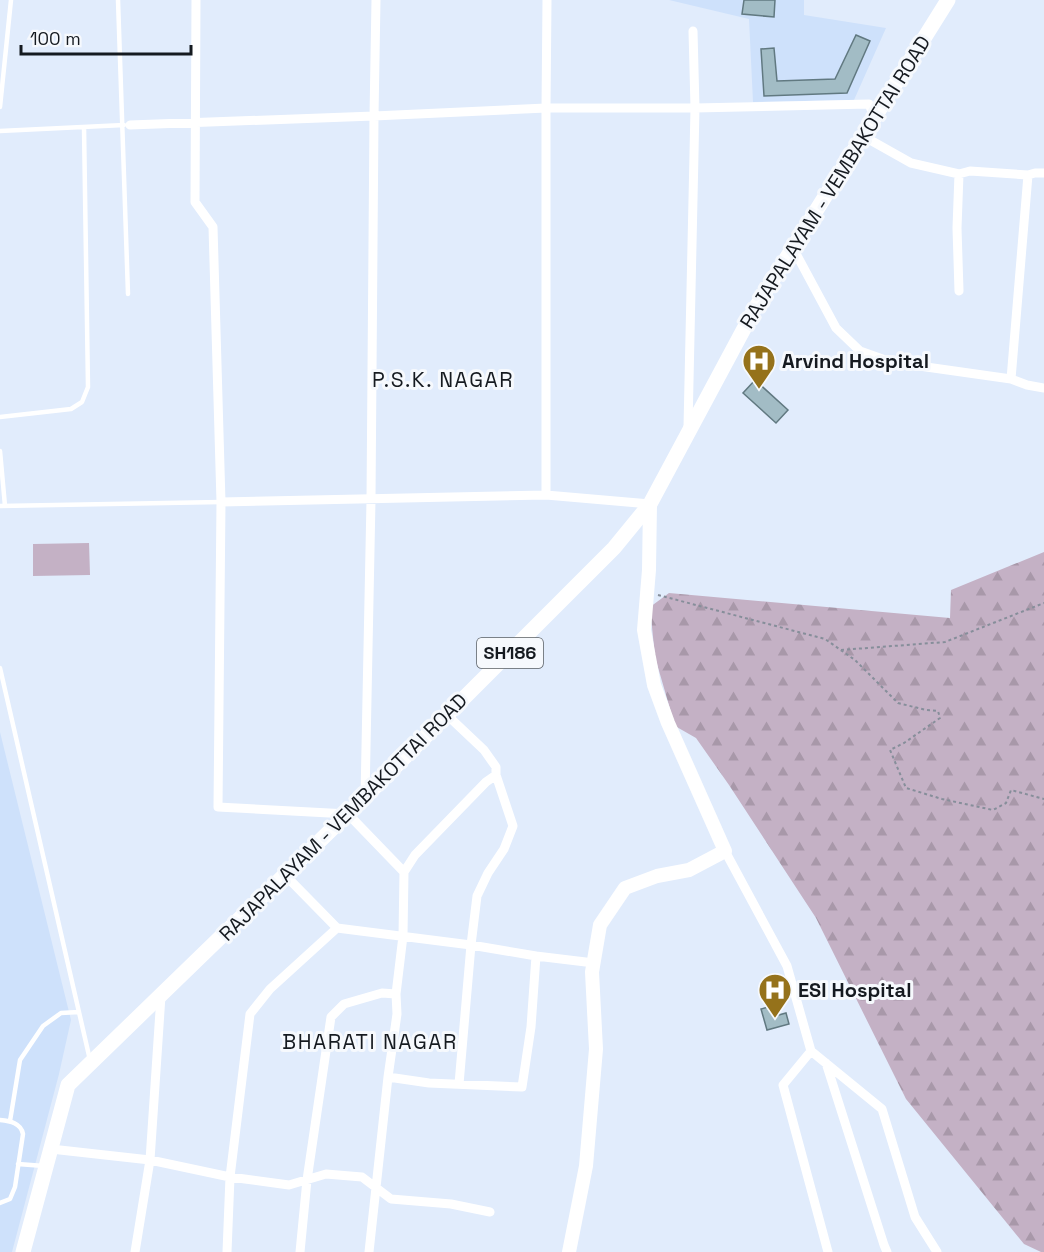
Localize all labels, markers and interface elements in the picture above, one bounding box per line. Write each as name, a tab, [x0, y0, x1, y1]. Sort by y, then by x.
scale bar	[21, 18, 190, 56]
text: 100 m	[30, 27, 81, 50]
street label: RAJAPALAYAM - VEMBAKOTTAI ROAD	[734, 31, 936, 333]
hospital icon: Arvind Hospital	[741, 343, 777, 390]
place label: Arvind Hospital	[782, 348, 929, 374]
district label: P.S.K. NAGAR	[372, 366, 514, 393]
road number: SH186	[477, 638, 543, 668]
street label: RAJAPALAYAM - VEMBAKOTTAI ROAD	[213, 687, 473, 947]
hospital icon: ESI Hospital	[757, 972, 793, 1019]
place label: ESI Hospital	[798, 977, 911, 1003]
district label: BHARATI NAGAR	[282, 1028, 458, 1055]

